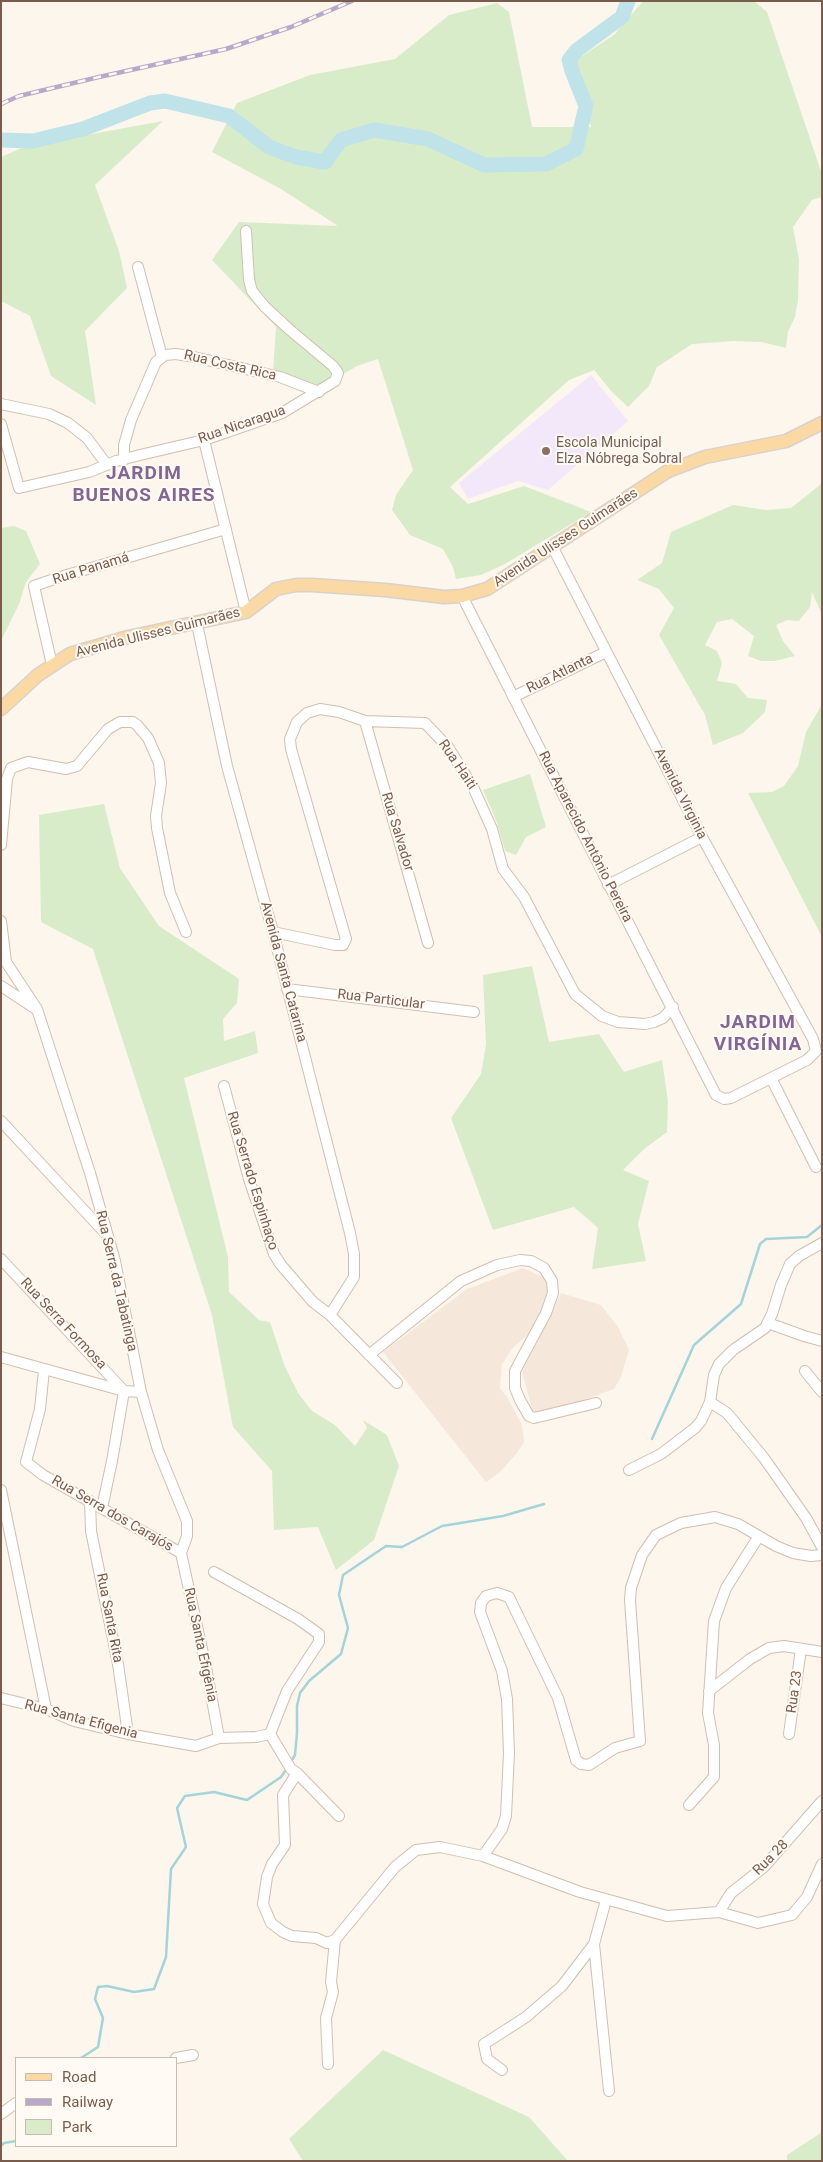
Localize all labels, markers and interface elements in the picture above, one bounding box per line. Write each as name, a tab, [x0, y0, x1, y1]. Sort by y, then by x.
street label: Rua Costa Rica	[182, 347, 278, 385]
street label: Rua Nicaragua	[196, 402, 288, 448]
place label: Escola Municipal Elza Nóbrega Sobral	[556, 435, 682, 468]
marker: Escola Municipal Elza Nóbrega Sobral	[540, 445, 552, 457]
district label: JARDIM BUENOS AIRES	[71, 463, 217, 507]
street label: Avenida Ulisses Guimarães	[491, 485, 641, 591]
street label: Rua Panamá	[51, 549, 131, 589]
street label: Avenida Ulisses Guimarães	[74, 604, 242, 662]
street label: Rua Atlanta	[524, 651, 596, 697]
street label: Rua Haiti	[434, 737, 480, 793]
street label: Avenida Virginia	[650, 746, 710, 842]
street label: Rua Aparecido Antônio Pereira	[534, 749, 636, 925]
street label: Rua Salvador	[377, 790, 417, 874]
street label: Avenida Santa Catarina	[256, 900, 310, 1044]
street label: Rua Particular	[336, 986, 426, 1014]
district label: JARDIM VIRGÍNIA	[713, 1012, 803, 1056]
street label: Rua Serrado Espinhaço	[223, 1110, 281, 1252]
street label: Rua Serra da Tabatinga	[92, 1209, 140, 1353]
street label: Rua Serra Formosa	[16, 1275, 110, 1373]
street label: Rua Serra dos Carajós	[48, 1472, 176, 1556]
street label: Rua Santa Rita	[92, 1572, 126, 1664]
street label: Rua Santa Efigênia	[180, 1586, 220, 1704]
street label: Rua 23	[784, 1669, 806, 1715]
street label: Rua Santa Efigenia	[23, 1697, 139, 1743]
street label: Rua 28	[750, 1837, 792, 1879]
legend	[15, 2057, 178, 2147]
text: Road	[62, 2068, 96, 2086]
text: Railway	[62, 2093, 113, 2111]
text: Park	[62, 2118, 92, 2136]

